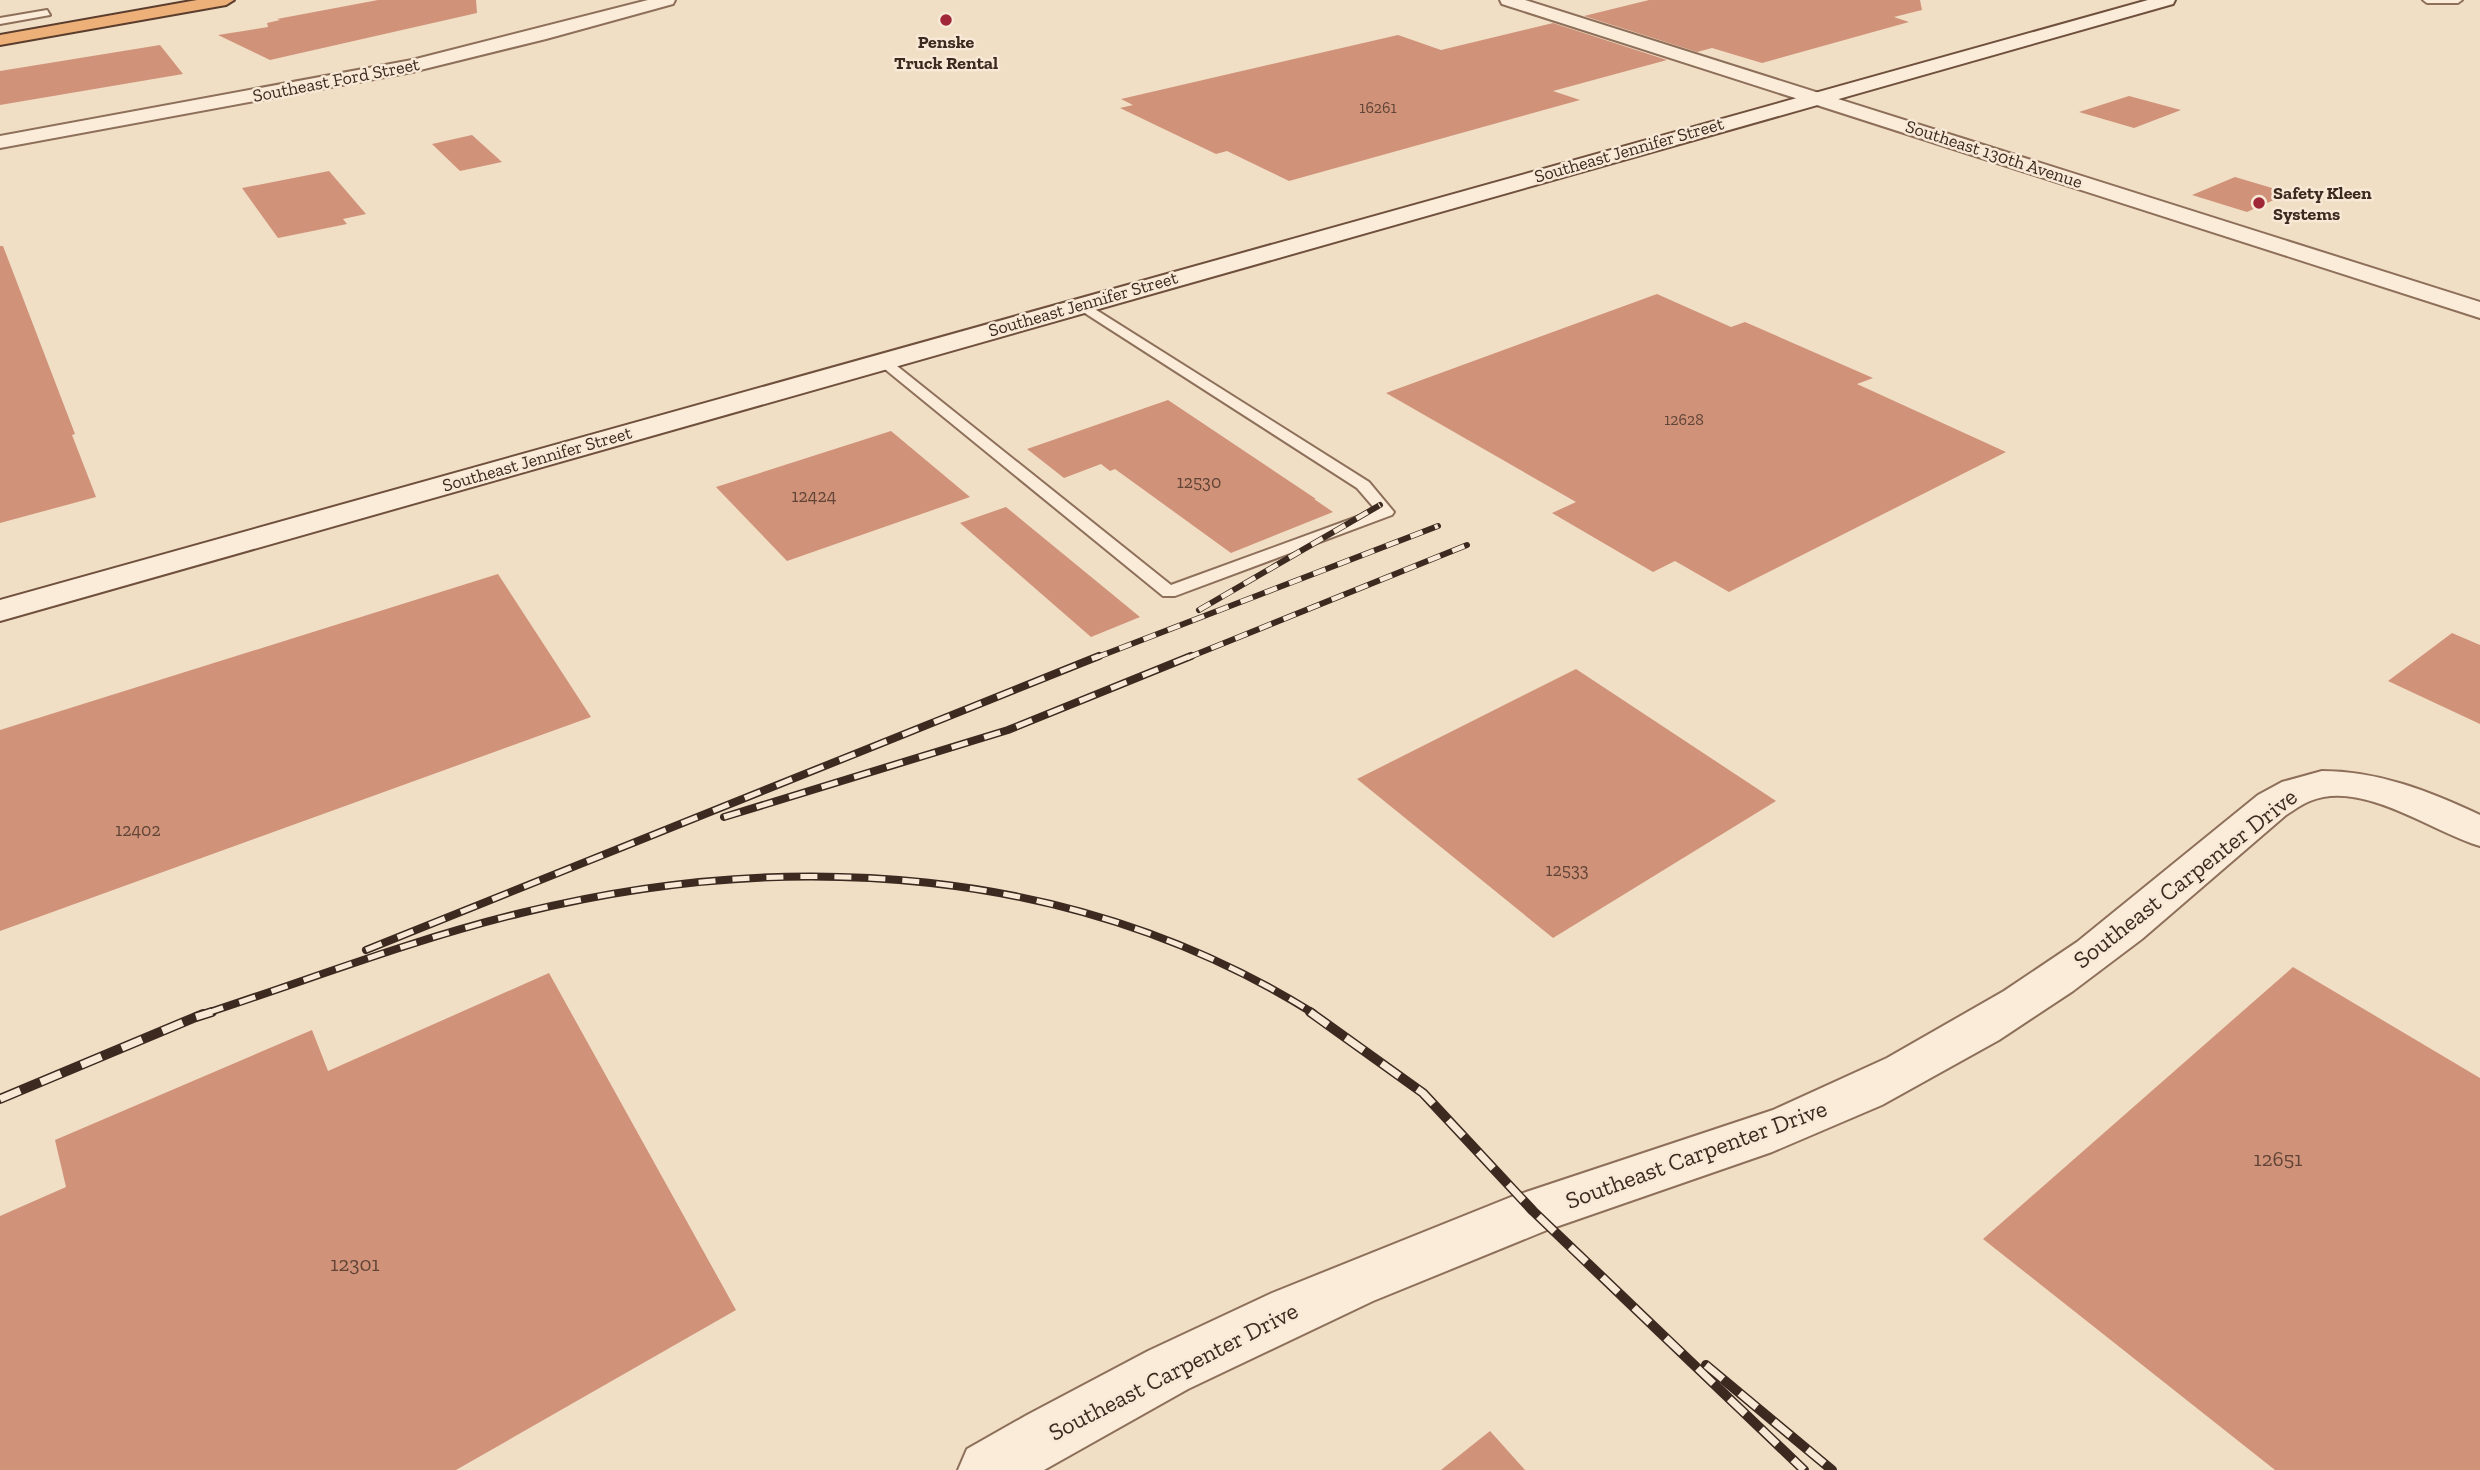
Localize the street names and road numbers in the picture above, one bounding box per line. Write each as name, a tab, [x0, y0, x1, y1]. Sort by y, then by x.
street label: Southeast Ford Street	[251, 53, 422, 107]
street label: Southeast Jennifer Street	[1532, 112, 1726, 188]
street label: Southeast 130th Avenue	[1903, 115, 2085, 193]
street label: Southeast Jennifer Street	[986, 266, 1180, 342]
street label: Southeast Jennifer Street	[440, 421, 634, 497]
street label: Southeast Carpenter Drive	[2067, 782, 2303, 974]
street label: Southeast Carpenter Drive	[1561, 1093, 1831, 1215]
street label: Southeast Carpenter Drive	[1044, 1295, 1302, 1447]

